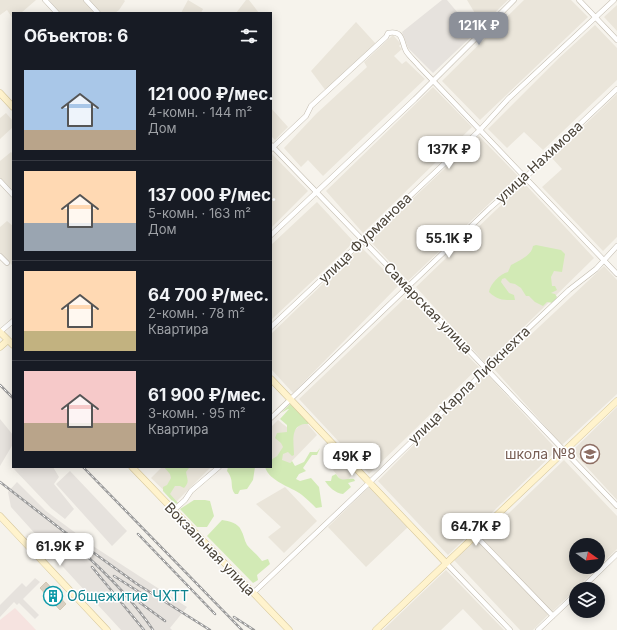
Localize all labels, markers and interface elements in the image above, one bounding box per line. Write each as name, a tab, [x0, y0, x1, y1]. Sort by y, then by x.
pin: 121K ₽	[446, 12, 512, 46]
text: 121K ₽	[458, 17, 500, 33]
icon: filters	[238, 25, 260, 47]
text: Объектов: 6	[24, 26, 128, 46]
text: 121 000 ₽/мес.	[148, 84, 274, 104]
icon: home	[56, 86, 104, 134]
text: 4-комн. · 144 m²	[148, 104, 252, 120]
street label: улица Нахимова	[492, 117, 586, 206]
text: Дом	[148, 120, 176, 136]
pin: 137K ₽	[416, 136, 482, 170]
text: 137K ₽	[427, 141, 471, 157]
text: 137 000 ₽/мес.	[148, 185, 277, 205]
icon: home	[56, 187, 104, 235]
street label: улица Фурманова	[315, 189, 415, 286]
text: 5-комн. · 163 m²	[148, 205, 251, 221]
text: Дом	[148, 221, 176, 237]
pin: 55.1K ₽	[412, 225, 486, 259]
text: 55.1K ₽	[425, 230, 473, 246]
street label: Самарская улица	[380, 259, 476, 357]
text: 64 700 ₽/мес.	[148, 285, 269, 305]
icon: home	[56, 287, 104, 335]
text: 2-комн. · 78 m²	[148, 305, 245, 321]
text: Квартира	[148, 321, 209, 337]
street label: улица Карла Либкнехта	[404, 322, 533, 447]
text: 61 900 ₽/мес.	[148, 385, 267, 405]
icon: home	[56, 387, 104, 435]
text: 3-комн. · 95 m²	[148, 405, 246, 421]
text: Квартира	[148, 421, 209, 437]
pin: 49K ₽	[324, 443, 380, 477]
school or university icon: школа №8	[579, 443, 601, 465]
place label: школа №8	[505, 445, 576, 462]
text: 49K ₽	[332, 448, 372, 464]
street label: Вокзальная улица	[161, 498, 259, 599]
pin: 64.7K ₽	[439, 513, 513, 547]
text: 64.7K ₽	[451, 518, 501, 534]
pin: 61.9K ₽	[23, 533, 97, 567]
text: 61.9K ₽	[36, 538, 84, 554]
north arrow	[569, 538, 605, 574]
map controls	[569, 538, 605, 618]
button: layers	[569, 582, 605, 618]
building icon: Общежитие ЧХТТ	[42, 585, 64, 607]
place label: Общежитие ЧХТТ	[67, 587, 189, 604]

